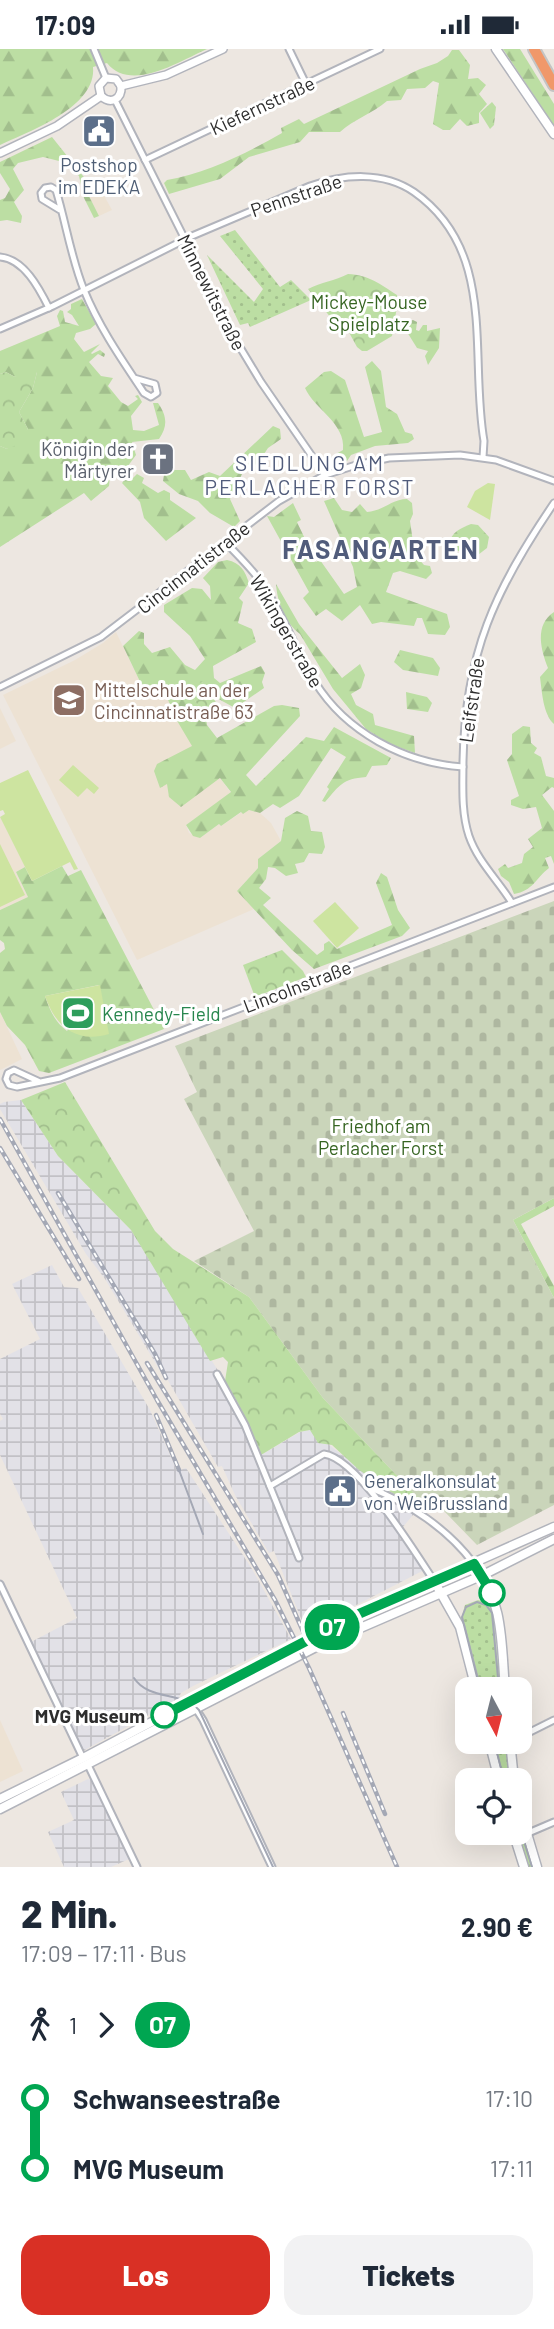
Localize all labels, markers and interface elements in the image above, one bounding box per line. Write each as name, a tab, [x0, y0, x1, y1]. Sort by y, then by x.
text: 17:09	[35, 9, 95, 40]
street label: Kiefernstraße	[206, 71, 318, 139]
public building icon: Postshop im EDEKA	[80, 112, 118, 150]
place label: Postshop im EDEKA	[58, 153, 140, 198]
street label: Pennstraße	[247, 169, 345, 221]
street label: Minnewitstraße	[173, 230, 251, 354]
park label: Mickey-Mouse Spielplatz	[311, 290, 427, 335]
place label: Königin der Märtyrer	[41, 437, 134, 482]
church icon: Königin der Märtyrer	[139, 440, 177, 478]
district label: SIEDLUNG AM PERLACHER FORST	[204, 450, 416, 499]
street label: Cincinnatistraße	[132, 516, 254, 618]
district label: FASANGARTEN	[282, 533, 480, 564]
street label: Wikingerstraße	[245, 570, 329, 692]
street label: Leifstraße	[454, 656, 488, 744]
place label: Mittelschule an der Cincinnatistraße 63	[94, 678, 254, 723]
school or university icon: Mittelschule an der Cincinnatistraße 63	[50, 681, 88, 719]
street label: Lincolnstraße	[240, 955, 354, 1017]
sports icon: Kennedy-Field	[59, 994, 97, 1032]
place label: Kennedy-Field	[102, 1002, 221, 1025]
park label: Friedhof am Perlacher Forst	[318, 1114, 444, 1159]
place label: Generalkonsulat von Weißrussland	[364, 1469, 508, 1514]
public building icon: Generalkonsulat von Weißrussland	[321, 1472, 359, 1510]
unlabelled marker	[479, 1580, 505, 1606]
line badge: O7	[300, 1604, 364, 1650]
text: O7	[319, 1612, 345, 1641]
north arrow	[455, 1677, 532, 1753]
map controls	[455, 1677, 532, 1845]
marker: MVG Museum	[151, 1702, 177, 1728]
place label: MVG Museum	[35, 1704, 145, 1727]
button: locate	[455, 1768, 532, 1845]
text: 2 Min.	[21, 1890, 118, 1936]
text: 2.90 €	[461, 1911, 533, 1942]
text: 17:09 – 17:11 · Bus	[21, 1939, 187, 1967]
icon: walk	[21, 2006, 59, 2044]
icon: forward	[87, 2006, 125, 2044]
text: O7	[149, 2010, 176, 2039]
text: 1	[69, 2011, 77, 2039]
text: Schwanseestraße	[73, 2083, 281, 2114]
text: 17:10	[485, 2084, 533, 2112]
text: MVG Museum	[73, 2153, 224, 2184]
text: 17:11	[490, 2154, 533, 2182]
button: Los	[21, 2235, 270, 2315]
button: Tickets	[284, 2235, 533, 2315]

